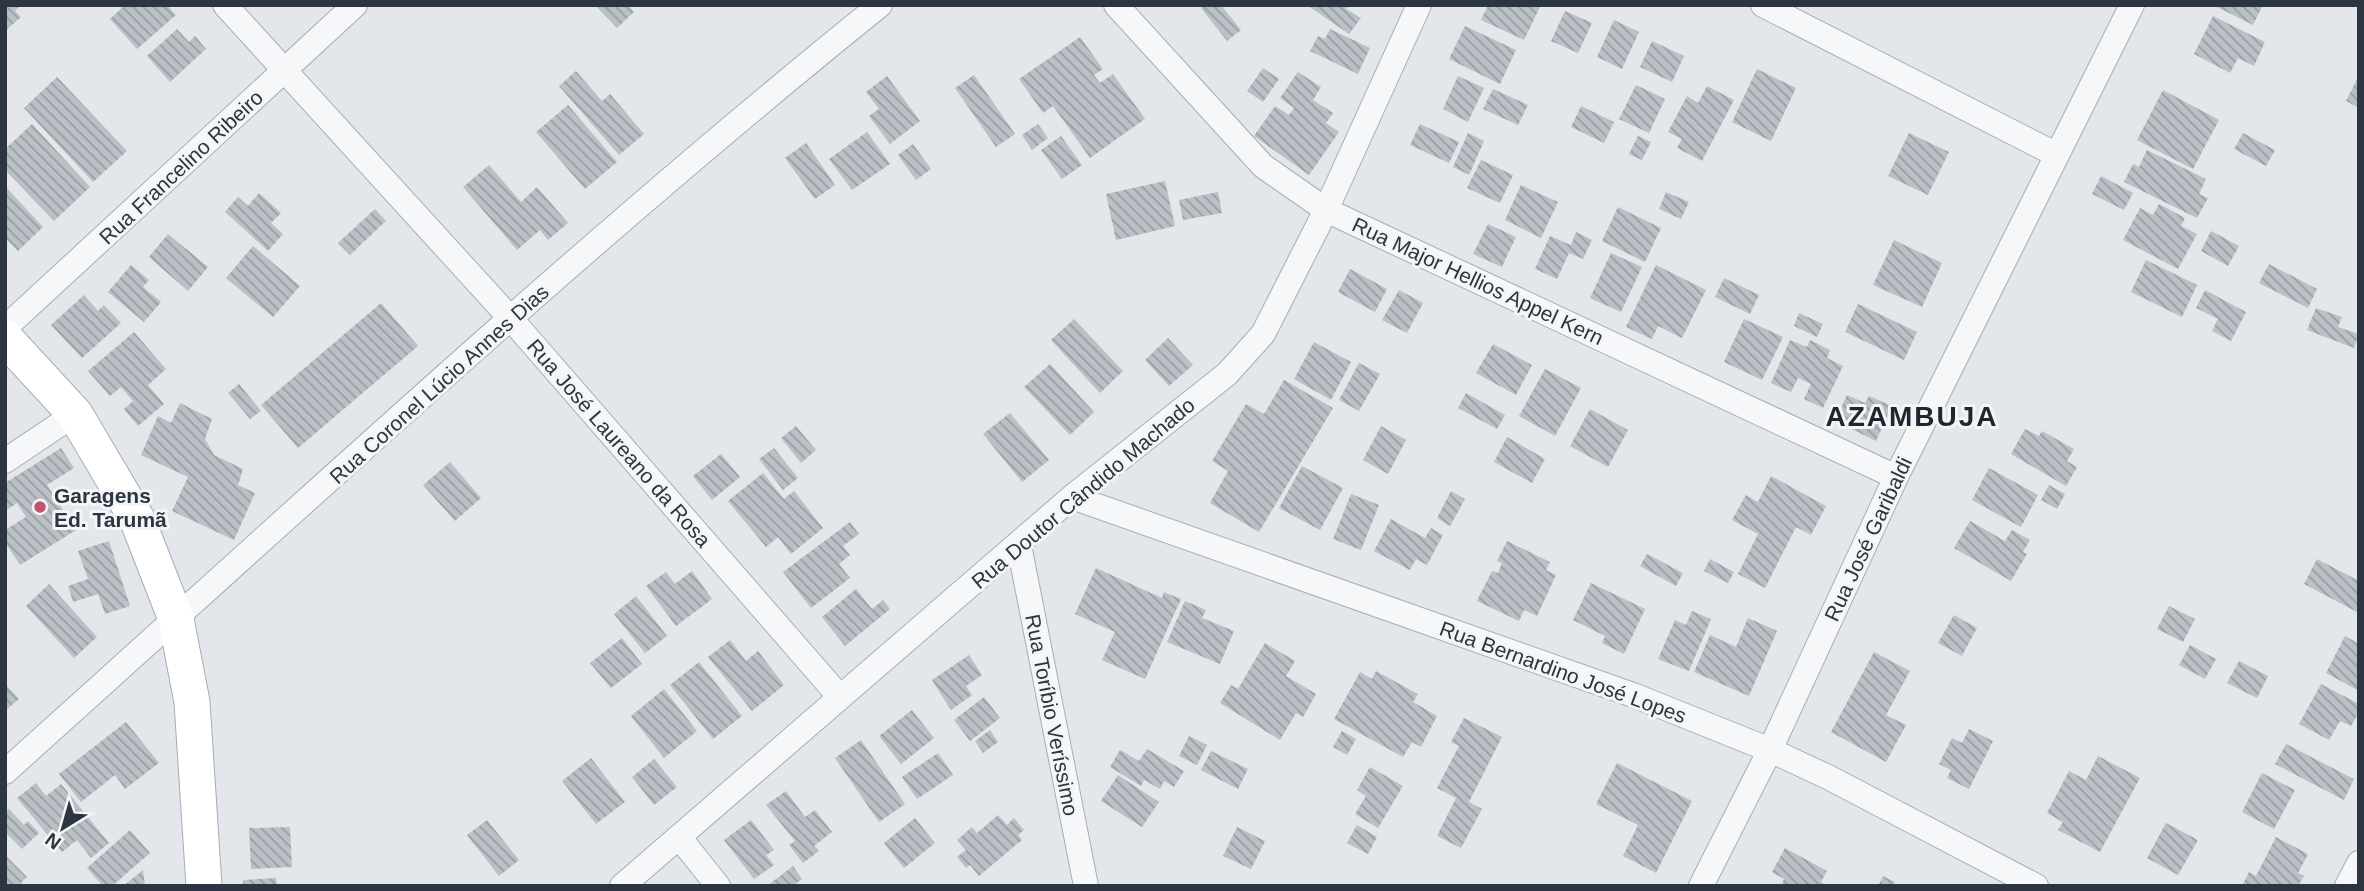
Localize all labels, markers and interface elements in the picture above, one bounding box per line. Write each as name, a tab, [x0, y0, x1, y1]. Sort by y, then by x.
street label: Rua Francelino Ribeiro	[95, 85, 267, 249]
street label: Rua Major Hellios Appel Kern	[1349, 213, 1607, 349]
street label: Rua Coronel Lúcio Annes Dias	[325, 280, 553, 488]
street label: Rua José Laureano da Rosa	[523, 335, 716, 552]
street label: Rua Doutor Cândido Machado	[967, 393, 1199, 593]
district label: AZAMBUJA	[1825, 401, 1999, 432]
street label: Rua José Garibaldi	[1820, 453, 1916, 625]
place label: Garagens Ed. Tarumã	[54, 484, 167, 531]
marker: Garagens Ed. Tarumã	[32, 499, 48, 515]
street label: Rua Toríbio Veríssimo	[1021, 612, 1083, 818]
street label: Rua Bernardino José Lopes	[1437, 617, 1689, 727]
north arrow	[28, 793, 98, 863]
text: N	[41, 829, 65, 854]

